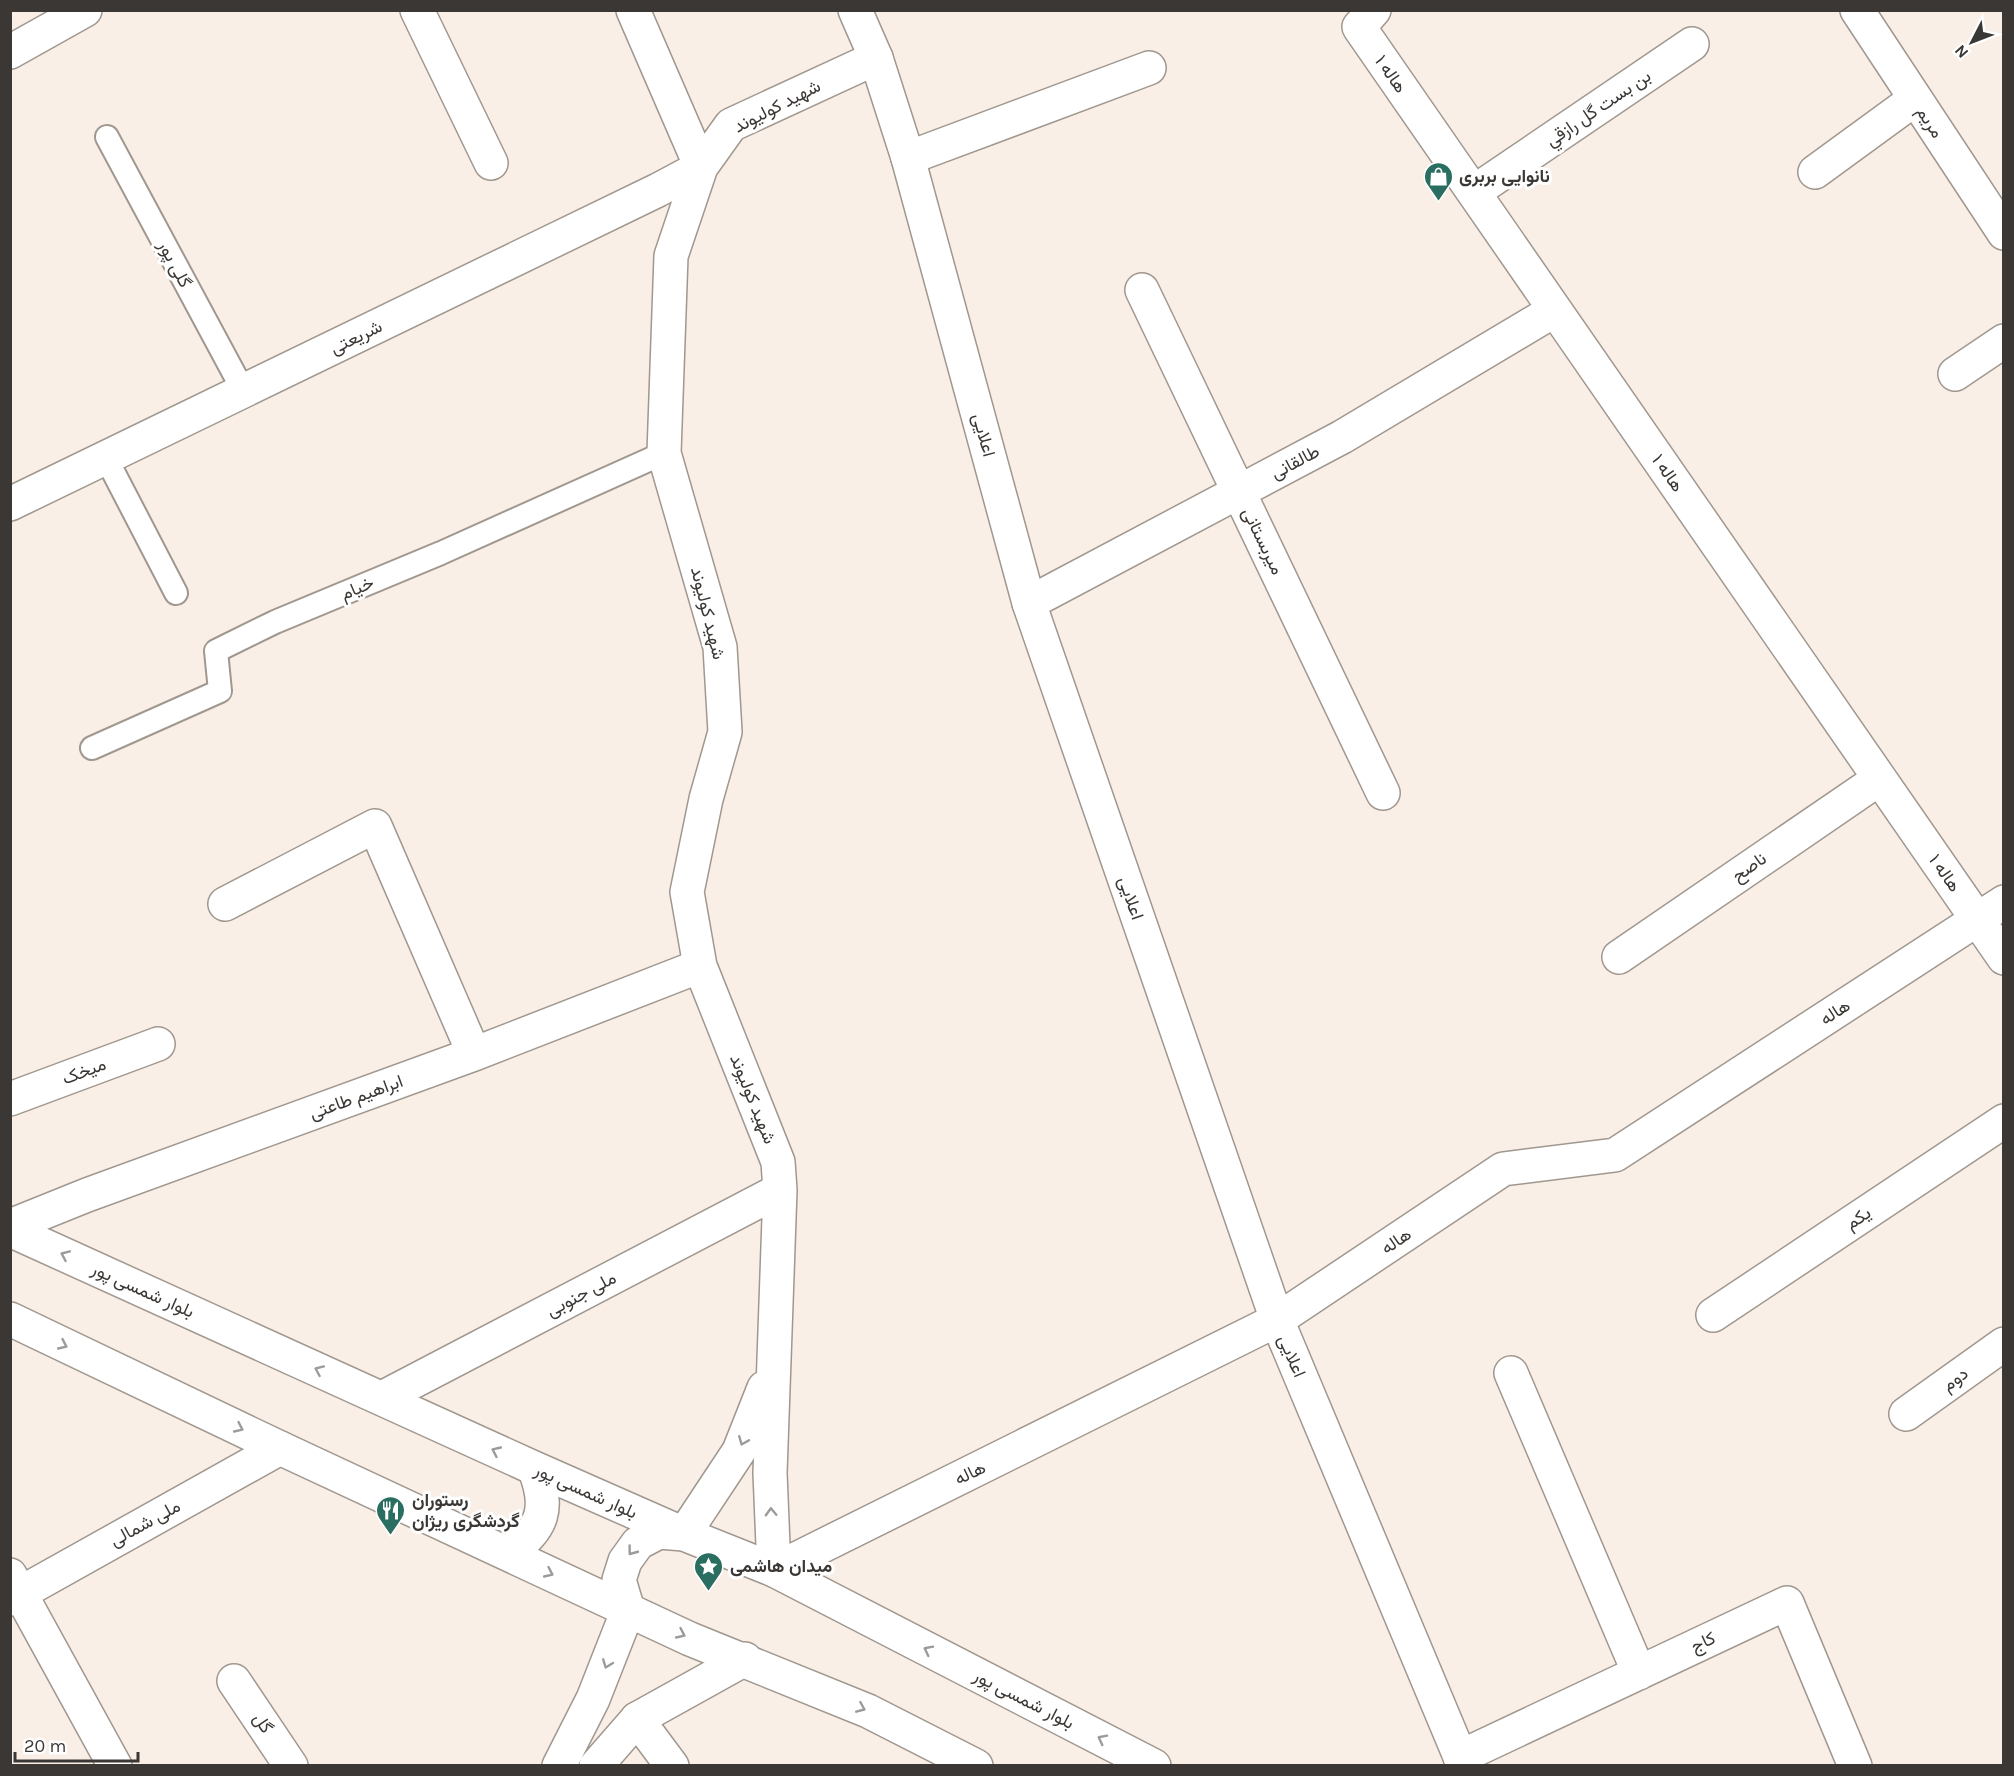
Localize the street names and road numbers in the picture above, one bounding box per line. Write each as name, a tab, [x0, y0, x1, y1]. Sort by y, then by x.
street label: هاله ۱	[1370, 51, 1412, 97]
street label: بن بست گل رازقي	[1541, 65, 1657, 155]
street label: شهید کولیوند	[730, 75, 824, 137]
street label: مریم	[1911, 102, 1948, 143]
street label: گلی پور	[152, 236, 197, 292]
street label: شریعتی	[326, 315, 386, 359]
street label: اعلایی	[968, 411, 1000, 459]
street label: طالقانی	[1267, 440, 1323, 484]
street label: هاله ۱	[1647, 450, 1689, 496]
street label: میربستانی	[1237, 504, 1289, 578]
street label: شهید کولیوند	[686, 564, 730, 662]
street label: خیام	[337, 571, 377, 606]
street label: ناصح	[1727, 847, 1771, 888]
street label: هاله ۱	[1924, 850, 1966, 896]
street label: اعلایی	[1113, 874, 1149, 922]
street label: هاله	[1816, 994, 1854, 1030]
street label: شهید کولیوند	[725, 1051, 781, 1147]
street label: میخک	[59, 1053, 109, 1089]
street label: ابراهیم طاعتی	[306, 1070, 406, 1125]
street label: یکم	[1841, 1202, 1876, 1235]
street label: هاله	[1377, 1223, 1415, 1259]
street label: بلوار شمسی پور	[87, 1257, 198, 1323]
street label: ملی جنوبی	[542, 1266, 620, 1322]
street label: اعلایی	[1273, 1331, 1311, 1381]
street label: دوم	[1937, 1362, 1973, 1397]
street label: هاله	[951, 1456, 989, 1490]
street label: بلوار شمسی پور	[530, 1458, 641, 1524]
street label: ملی شمالی	[106, 1495, 184, 1551]
street label: کاج	[1687, 1627, 1719, 1658]
street label: بلوار شمسی پور	[969, 1664, 1078, 1735]
street label: گل	[248, 1709, 278, 1737]

